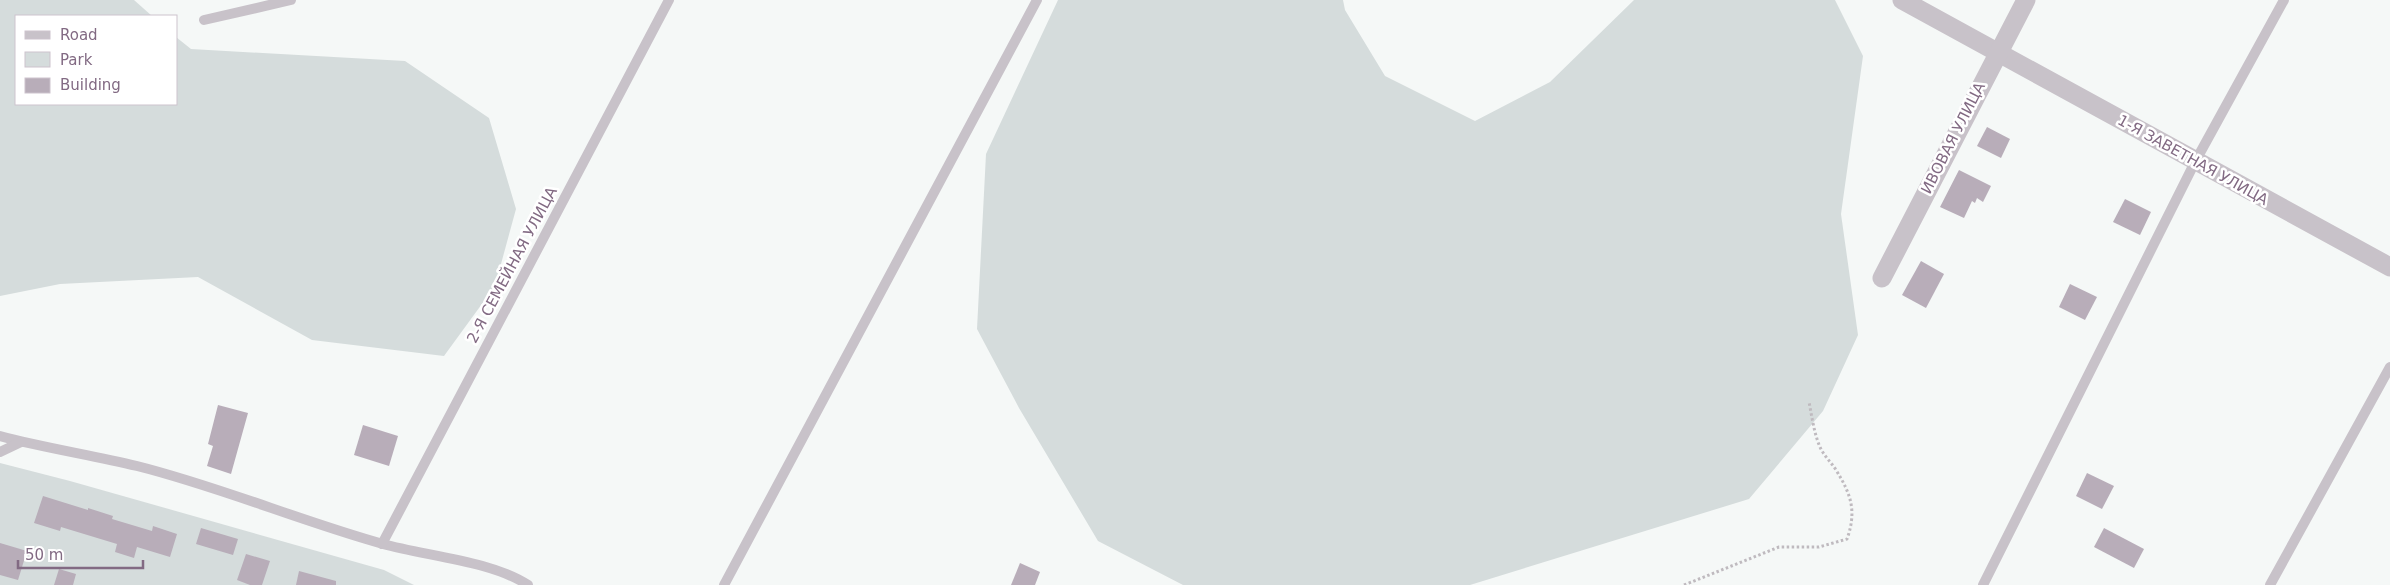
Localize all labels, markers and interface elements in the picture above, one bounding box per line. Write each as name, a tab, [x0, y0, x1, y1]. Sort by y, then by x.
legend	[15, 15, 178, 105]
text: Road	[60, 26, 98, 44]
text: Park	[60, 51, 93, 69]
text: Building	[60, 76, 121, 94]
street label: ИВОВАЯ УЛИЦА	[1917, 79, 1989, 197]
street label: 1-Я ЗАВЕТНАЯ УЛИЦА	[2115, 111, 2272, 209]
street label: 2-Я СЕМЕЙНАЯ УЛИЦА	[462, 183, 561, 346]
scale bar	[18, 538, 142, 570]
text: 50 m	[25, 546, 63, 564]

